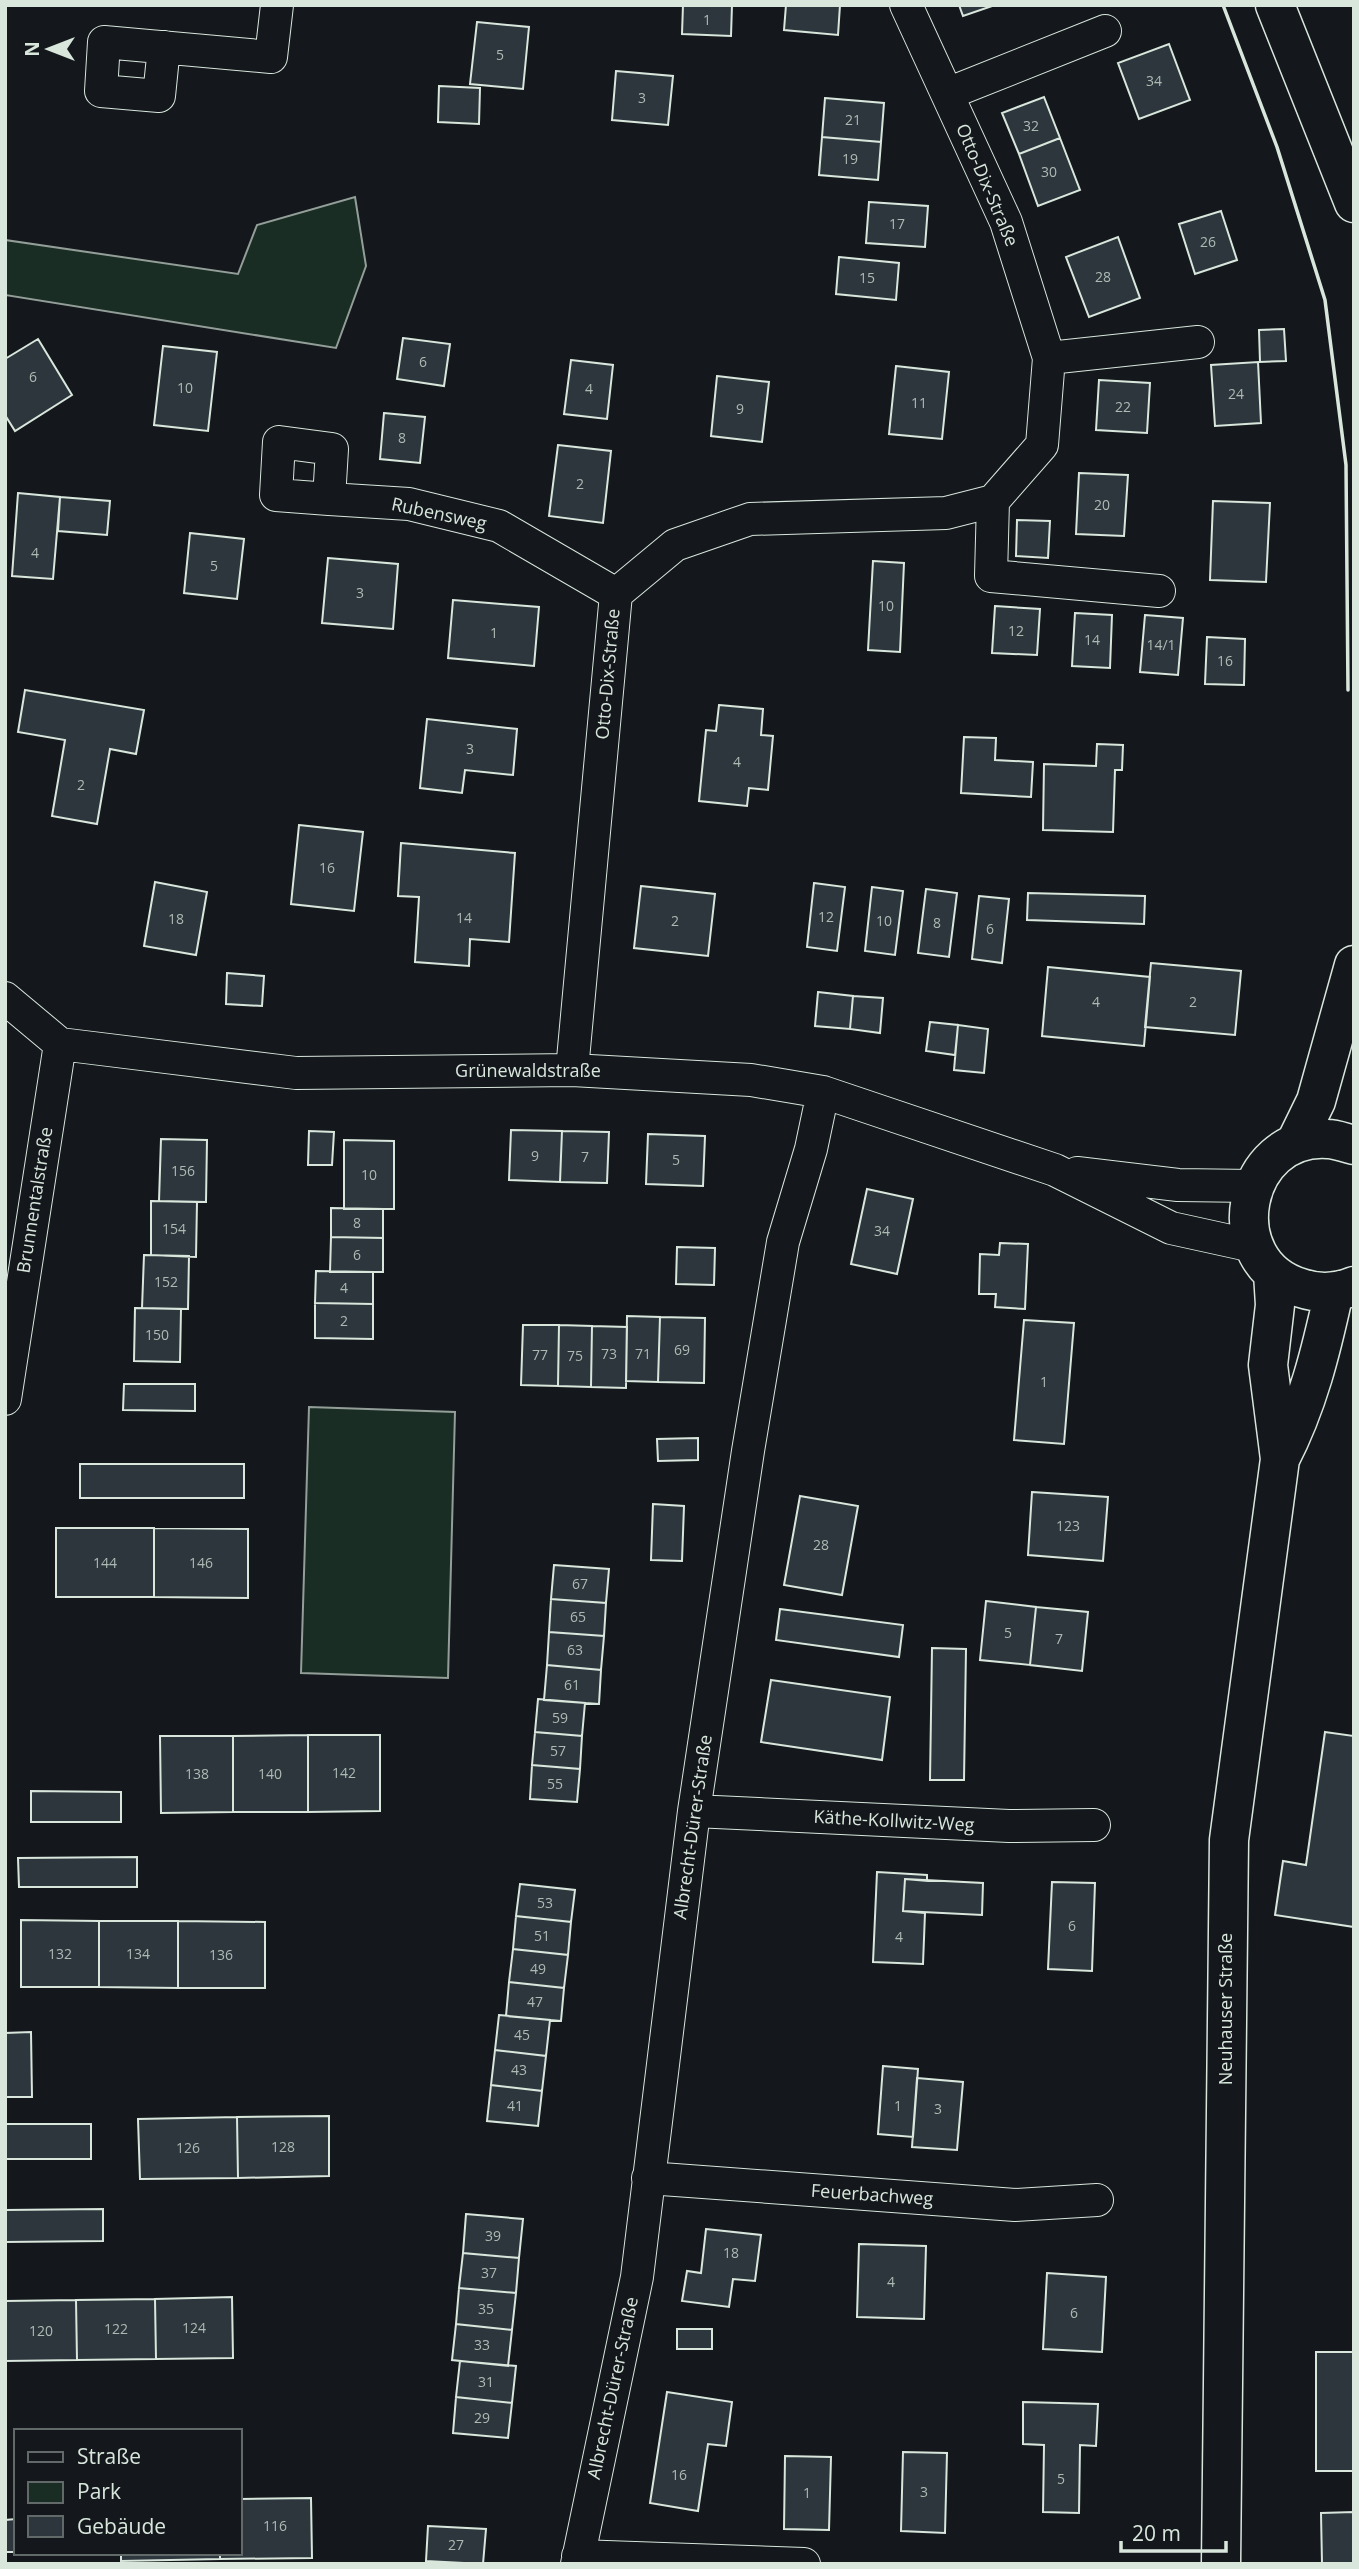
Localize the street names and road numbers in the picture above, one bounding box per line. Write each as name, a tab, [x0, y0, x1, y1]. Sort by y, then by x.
street label: Otto-Dix-Straße	[951, 120, 1025, 250]
street label: Rubensweg	[389, 491, 489, 535]
street label: Otto-Dix-Straße	[589, 607, 625, 740]
street label: Grünewaldstraße	[455, 1058, 601, 1082]
street label: Brunnentalstraße	[11, 1125, 57, 1275]
street label: Albrecht-Dürer-Straße	[667, 1733, 717, 1921]
street label: Käthe-Kollwitz-Weg	[813, 1804, 975, 1836]
street label: Neuhauser Straße	[1213, 1933, 1237, 2085]
street label: Feuerbachweg	[810, 2178, 934, 2210]
street label: Albrecht-Dürer-Straße	[581, 2294, 643, 2481]

